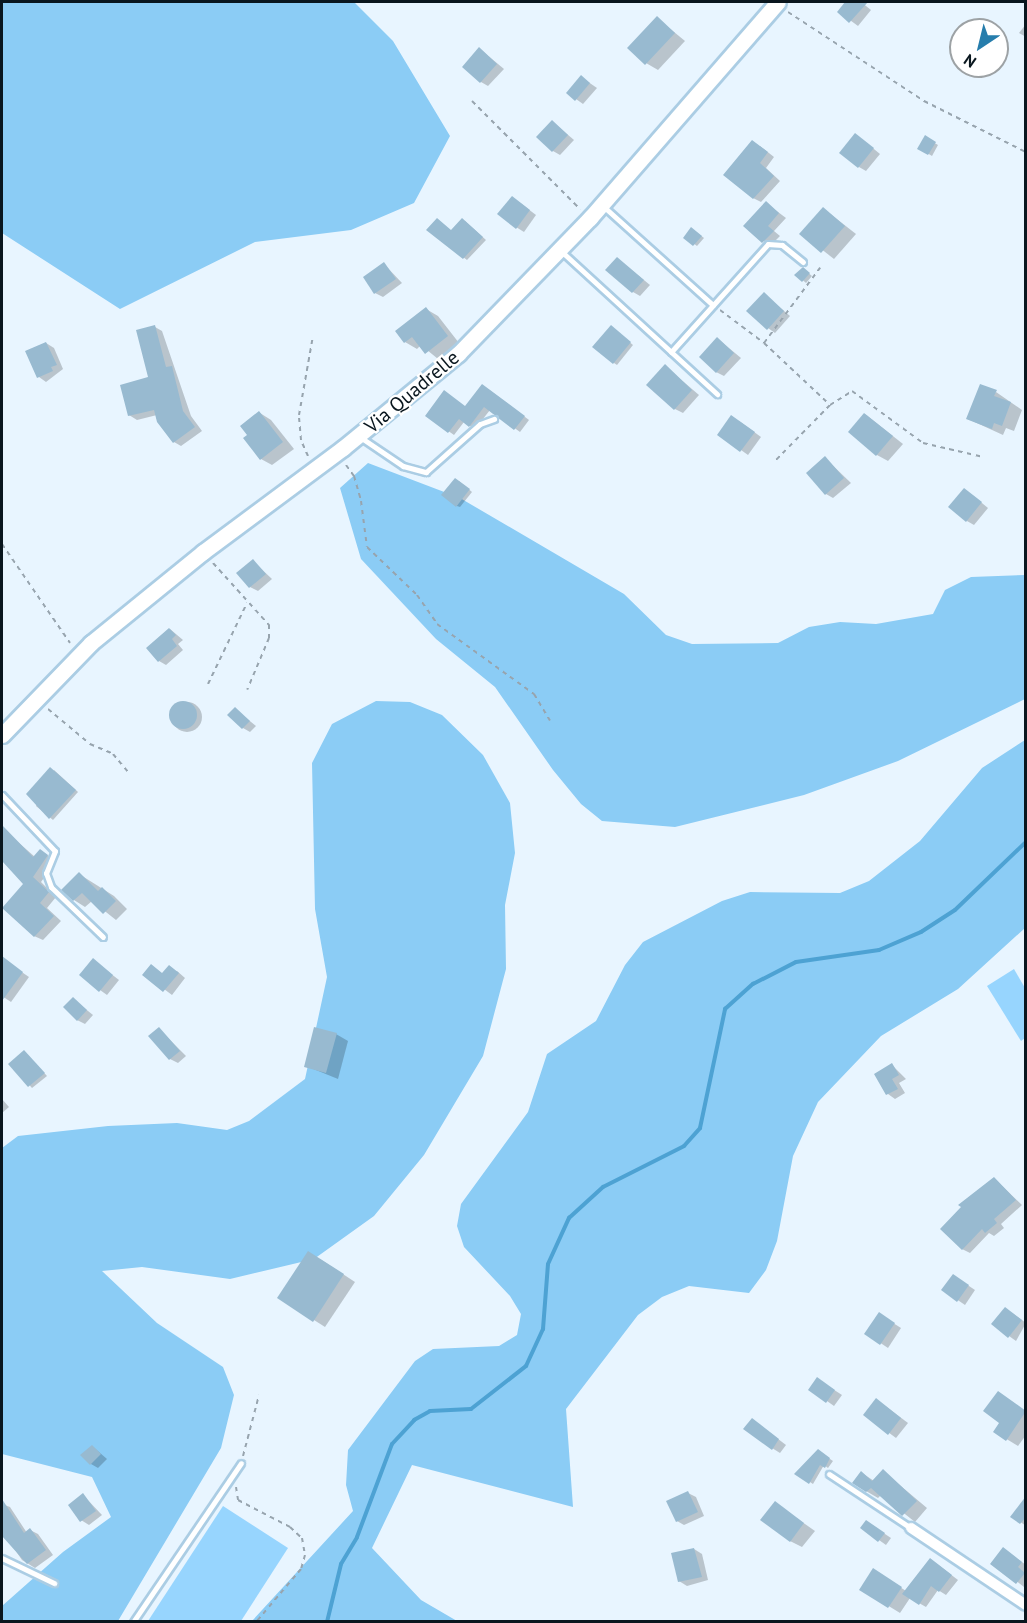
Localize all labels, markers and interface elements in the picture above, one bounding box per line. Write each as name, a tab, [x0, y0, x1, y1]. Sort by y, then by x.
north arrow	[949, 18, 1009, 78]
text: N	[960, 50, 980, 72]
street label: Via Quadrelle	[360, 346, 464, 438]

